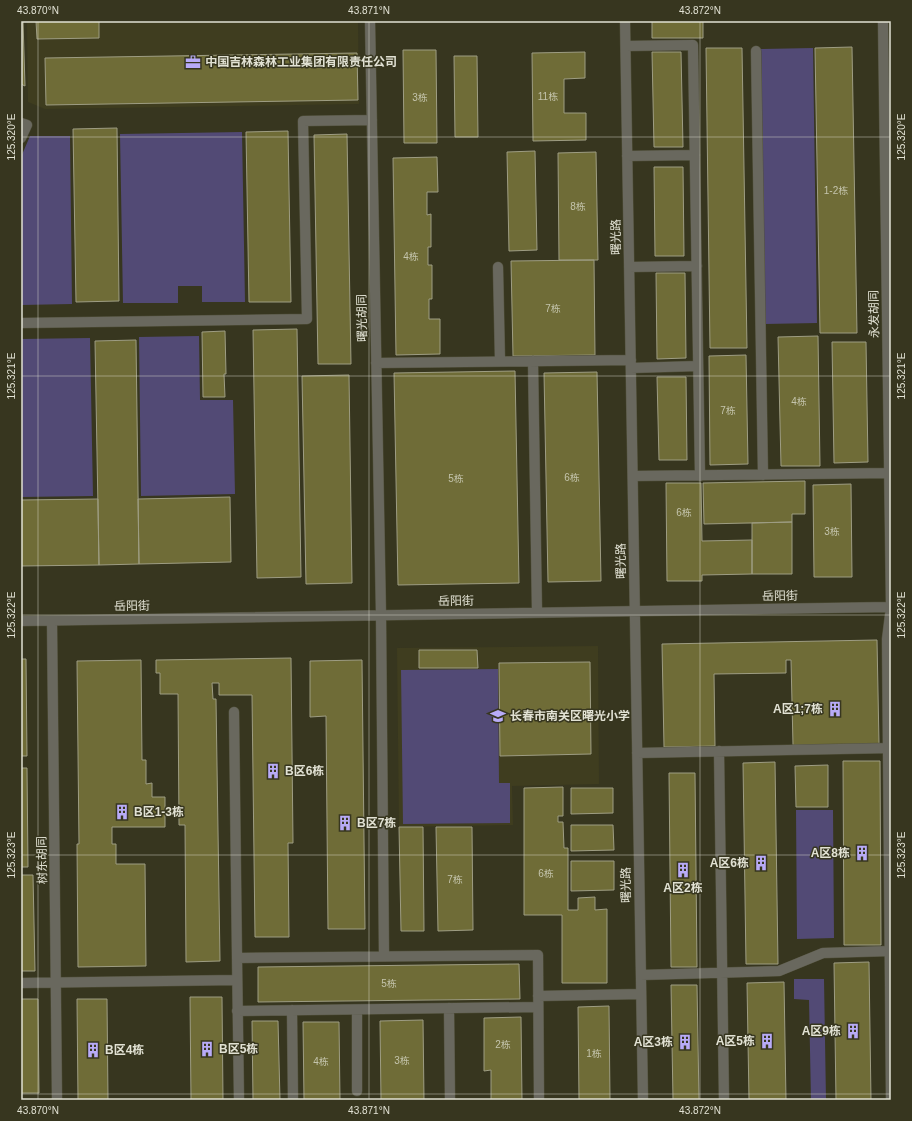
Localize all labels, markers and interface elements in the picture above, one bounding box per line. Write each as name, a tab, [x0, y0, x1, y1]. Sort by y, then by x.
text: 43.870°N	[17, 5, 59, 16]
text: 43.871°N	[348, 5, 390, 16]
text: 43.872°N	[679, 5, 721, 16]
office icon: 中国吉林森林工业集团有限责任公司	[184, 53, 202, 71]
place label: 中国吉林森林工业集团有限责任公司	[205, 55, 397, 69]
house number: 11栋	[538, 91, 558, 102]
house number: 3栋	[412, 92, 428, 103]
text: 125.320°E	[6, 113, 17, 160]
text: 125.320°E	[896, 113, 907, 160]
house number: 1-2栋	[824, 185, 848, 196]
house number: 8栋	[570, 201, 586, 212]
street label: 曙光路	[609, 219, 623, 255]
house number: 4栋	[403, 251, 419, 262]
street label: 永发胡同	[867, 290, 881, 338]
street label: 曙光胡同	[355, 294, 369, 342]
house number: 7栋	[545, 303, 561, 314]
text: 125.321°E	[6, 352, 17, 399]
text: 125.321°E	[896, 352, 907, 399]
house number: 4栋	[791, 396, 807, 407]
house number: 7栋	[720, 405, 736, 416]
house number: 6栋	[564, 472, 580, 483]
house number: 5栋	[448, 473, 464, 484]
house number: 6栋	[676, 507, 692, 518]
house number: 3栋	[824, 526, 840, 537]
street label: 曙光路	[614, 543, 628, 579]
street label: 岳阳街	[762, 589, 798, 603]
text: 125.322°E	[6, 591, 17, 638]
text: 125.322°E	[896, 591, 907, 638]
street label: 岳阳街	[438, 594, 474, 608]
street label: 岳阳街	[114, 599, 150, 613]
building icon: A区1;7栋	[826, 700, 844, 718]
place label: A区1;7栋	[773, 702, 823, 716]
school or university icon: 长春市南关区曙光小学	[489, 707, 507, 725]
place label: 长春市南关区曙光小学	[510, 709, 630, 723]
building icon: B区6栋	[264, 762, 282, 780]
place label: B区6栋	[285, 764, 324, 778]
building icon: B区1-3栋	[113, 803, 131, 821]
place label: B区1-3栋	[134, 805, 184, 819]
building icon: B区7栋	[336, 814, 354, 832]
place label: B区7栋	[357, 816, 396, 830]
text: 125.323°E	[6, 831, 17, 878]
text: 125.323°E	[896, 831, 907, 878]
street label: 树东胡同	[35, 836, 49, 884]
building icon: A区8栋	[853, 844, 871, 862]
place label: A区8栋	[811, 846, 850, 860]
building icon: A区6栋	[752, 854, 770, 872]
place label: A区6栋	[710, 856, 749, 870]
building icon: A区2栋	[674, 861, 692, 879]
street label: 曙光路	[619, 867, 633, 903]
house number: 6栋	[538, 868, 554, 879]
house number: 7栋	[447, 874, 463, 885]
place label: A区2栋	[663, 881, 703, 895]
house number: 5栋	[381, 978, 397, 989]
building icon: A区9栋	[844, 1022, 862, 1040]
place label: A区9栋	[802, 1024, 841, 1038]
building icon: A区5栋	[758, 1032, 776, 1050]
building icon: A区3栋	[676, 1033, 694, 1051]
place label: A区5栋	[716, 1034, 755, 1048]
place label: A区3栋	[634, 1035, 673, 1049]
house number: 2栋	[495, 1039, 511, 1050]
building icon: B区5栋	[198, 1040, 216, 1058]
building icon: B区4栋	[84, 1041, 102, 1059]
place label: B区5栋	[219, 1042, 258, 1056]
place label: B区4栋	[105, 1043, 144, 1057]
house number: 1栋	[586, 1048, 602, 1059]
house number: 3栋	[394, 1055, 410, 1066]
house number: 4栋	[313, 1056, 329, 1067]
text: 43.870°N	[17, 1105, 59, 1116]
text: 43.871°N	[348, 1105, 390, 1116]
text: 43.872°N	[679, 1105, 721, 1116]

